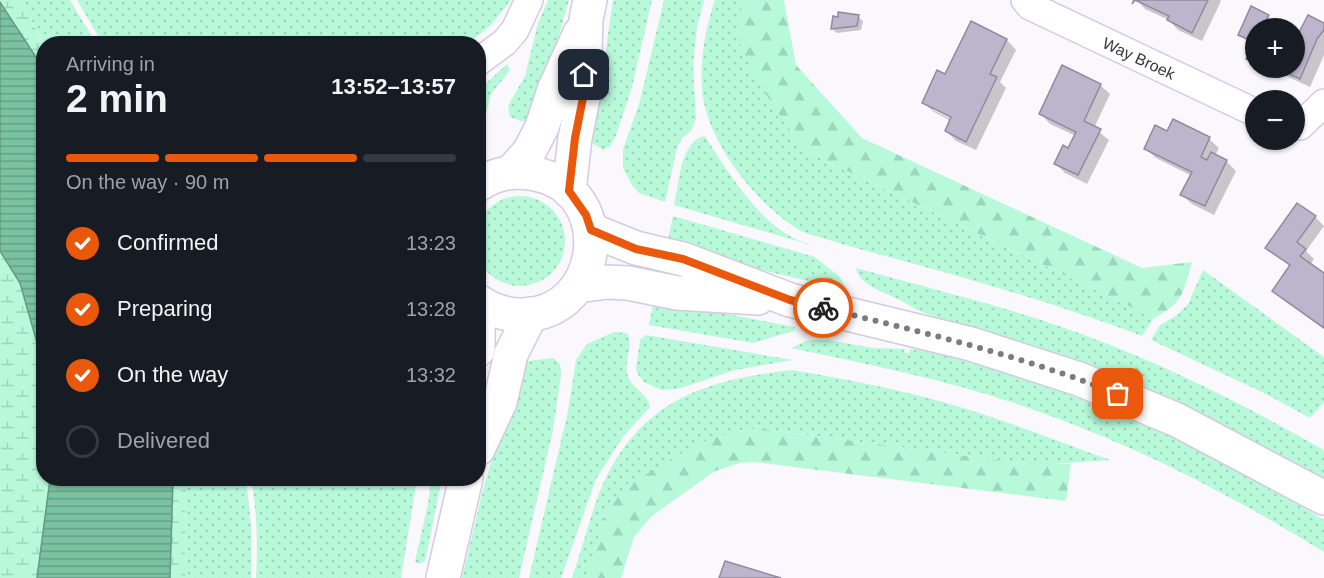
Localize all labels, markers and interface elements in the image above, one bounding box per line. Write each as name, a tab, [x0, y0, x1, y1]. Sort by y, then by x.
map controls	[1245, 18, 1305, 150]
button: +	[1245, 18, 1305, 78]
street label: Way Broek	[1100, 34, 1178, 83]
pin	[558, 49, 609, 100]
text: Arriving in	[66, 53, 155, 75]
icon: home	[567, 58, 600, 91]
text: 13:52–13:57	[331, 74, 456, 99]
text: 2 min	[66, 77, 168, 120]
button: −	[1245, 90, 1305, 150]
text: On the way · 90 m	[66, 171, 229, 193]
icon: check	[66, 227, 99, 260]
text: Confirmed	[117, 230, 218, 255]
text: 13:23	[406, 232, 456, 254]
courier	[793, 278, 853, 338]
icon: bike	[807, 292, 840, 325]
icon: check	[66, 293, 99, 326]
text: Preparing	[117, 296, 212, 321]
text: 13:28	[406, 298, 456, 320]
icon: check	[66, 359, 99, 392]
text: On the way	[117, 362, 228, 387]
text: 13:32	[406, 364, 456, 386]
pin	[1092, 368, 1143, 419]
icon: bag	[1101, 377, 1134, 410]
text: Delivered	[117, 428, 210, 453]

